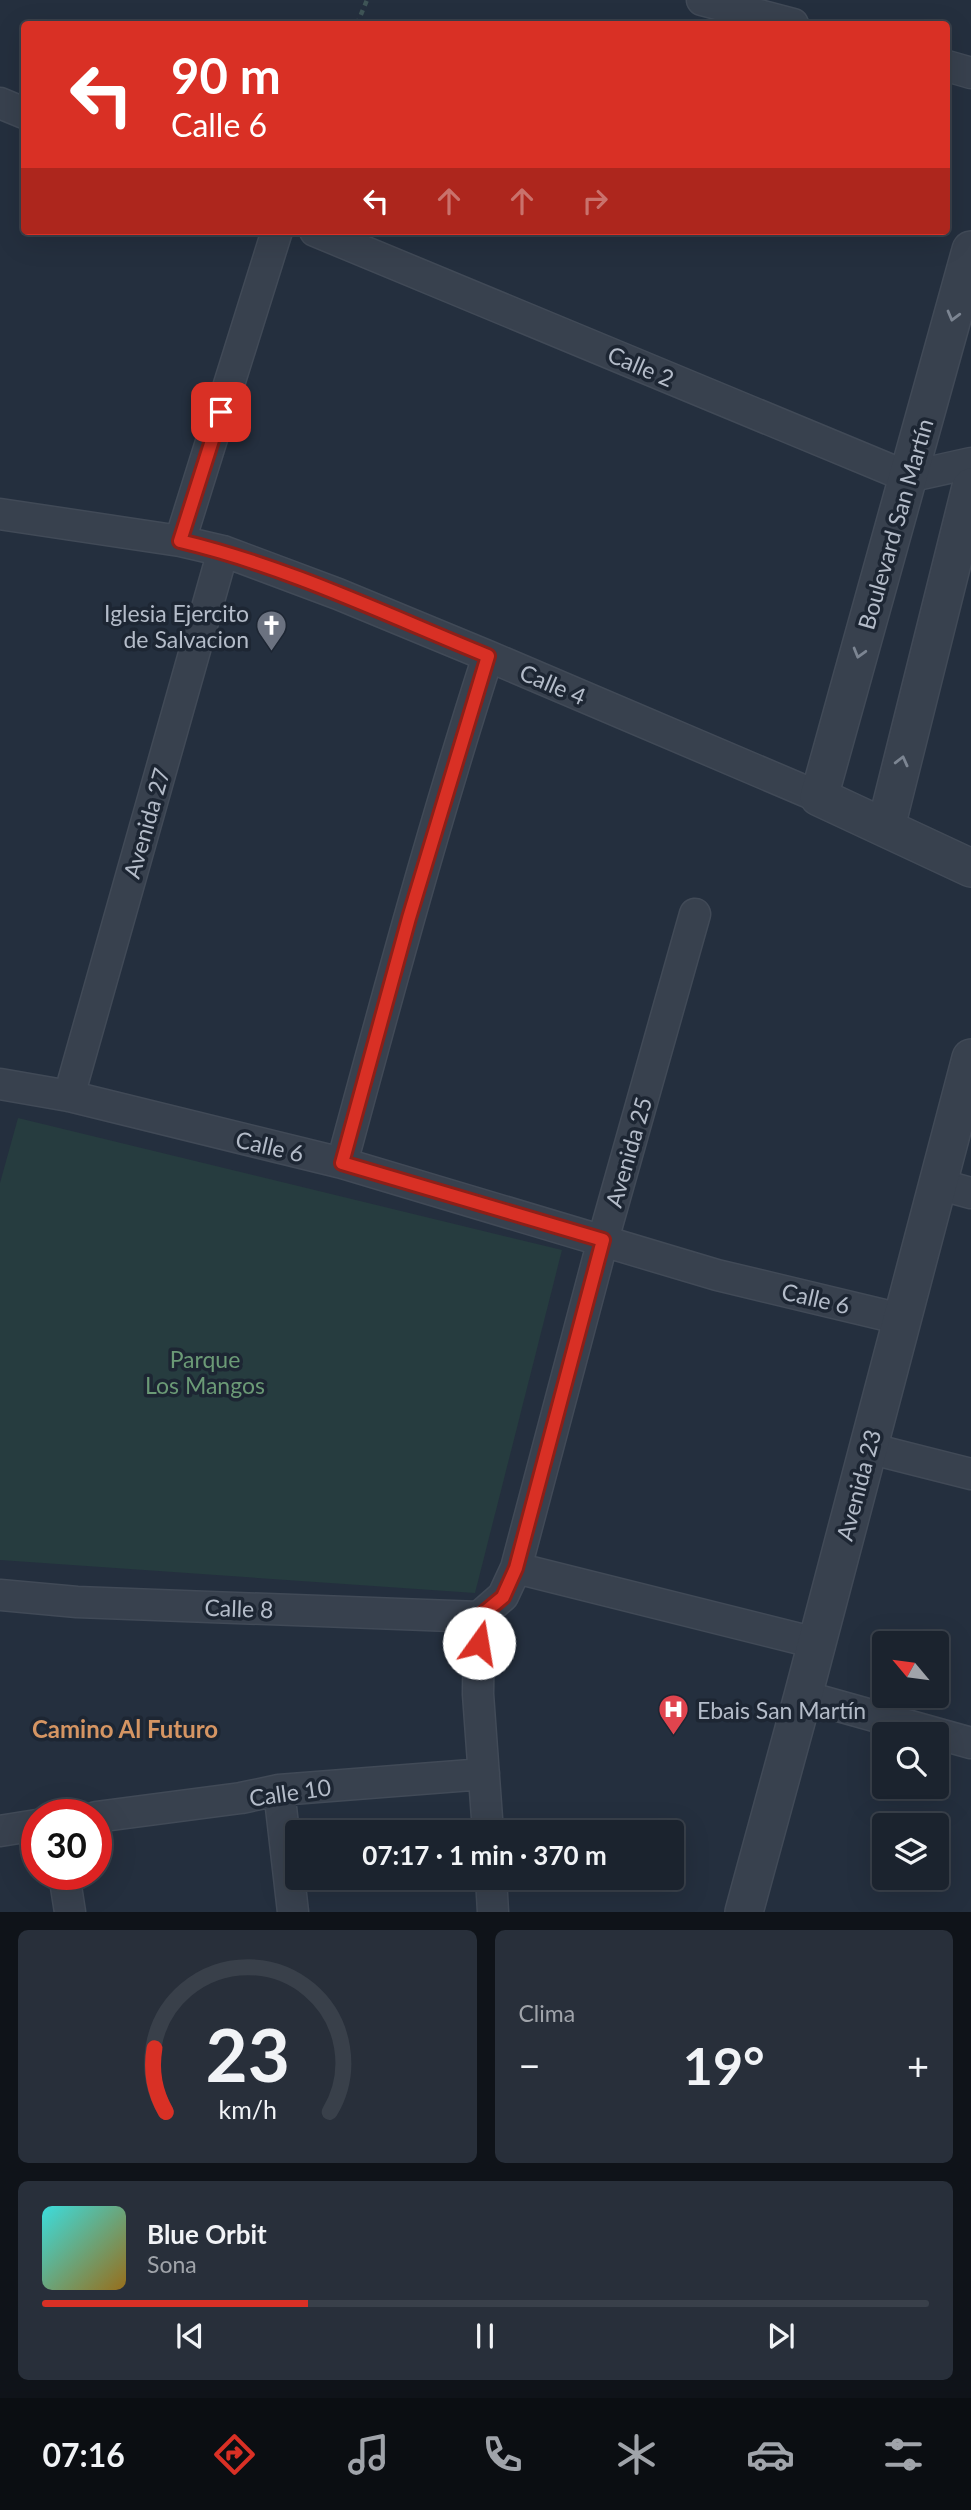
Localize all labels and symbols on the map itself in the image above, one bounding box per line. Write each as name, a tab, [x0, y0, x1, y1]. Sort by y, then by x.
one-way arrow	[947, 310, 961, 322]
street label: Calle 2	[604, 340, 678, 392]
pin	[191, 382, 251, 442]
street label: Boulevard San Martín	[852, 415, 938, 633]
place label: Iglesia Ejercito de Salvacion	[104, 599, 249, 653]
church icon: Iglesia Ejercito de Salvacion	[255, 609, 289, 653]
one-way arrow	[853, 647, 867, 659]
street label: Calle 4	[516, 658, 590, 710]
one-way arrow	[894, 755, 908, 767]
street label: Avenida 27	[117, 765, 175, 881]
street label: Avenida 25	[599, 1094, 657, 1210]
street label: Calle 6	[233, 1125, 307, 1167]
street label: Calle 6	[779, 1277, 853, 1319]
park label: Parque Los Mangos	[145, 1345, 265, 1399]
street label: Avenida 23	[830, 1427, 886, 1543]
street label: Calle 8	[204, 1593, 274, 1623]
position arrow	[442, 1606, 516, 1680]
north arrow	[872, 1631, 948, 1708]
hospital icon: Ebais San Martín	[657, 1693, 691, 1737]
place label: Ebais San Martín	[697, 1696, 866, 1724]
district label: Camino Al Futuro	[32, 1714, 218, 1743]
street label: Calle 10	[247, 1772, 333, 1812]
speed limit sign: 30	[21, 1799, 112, 1890]

